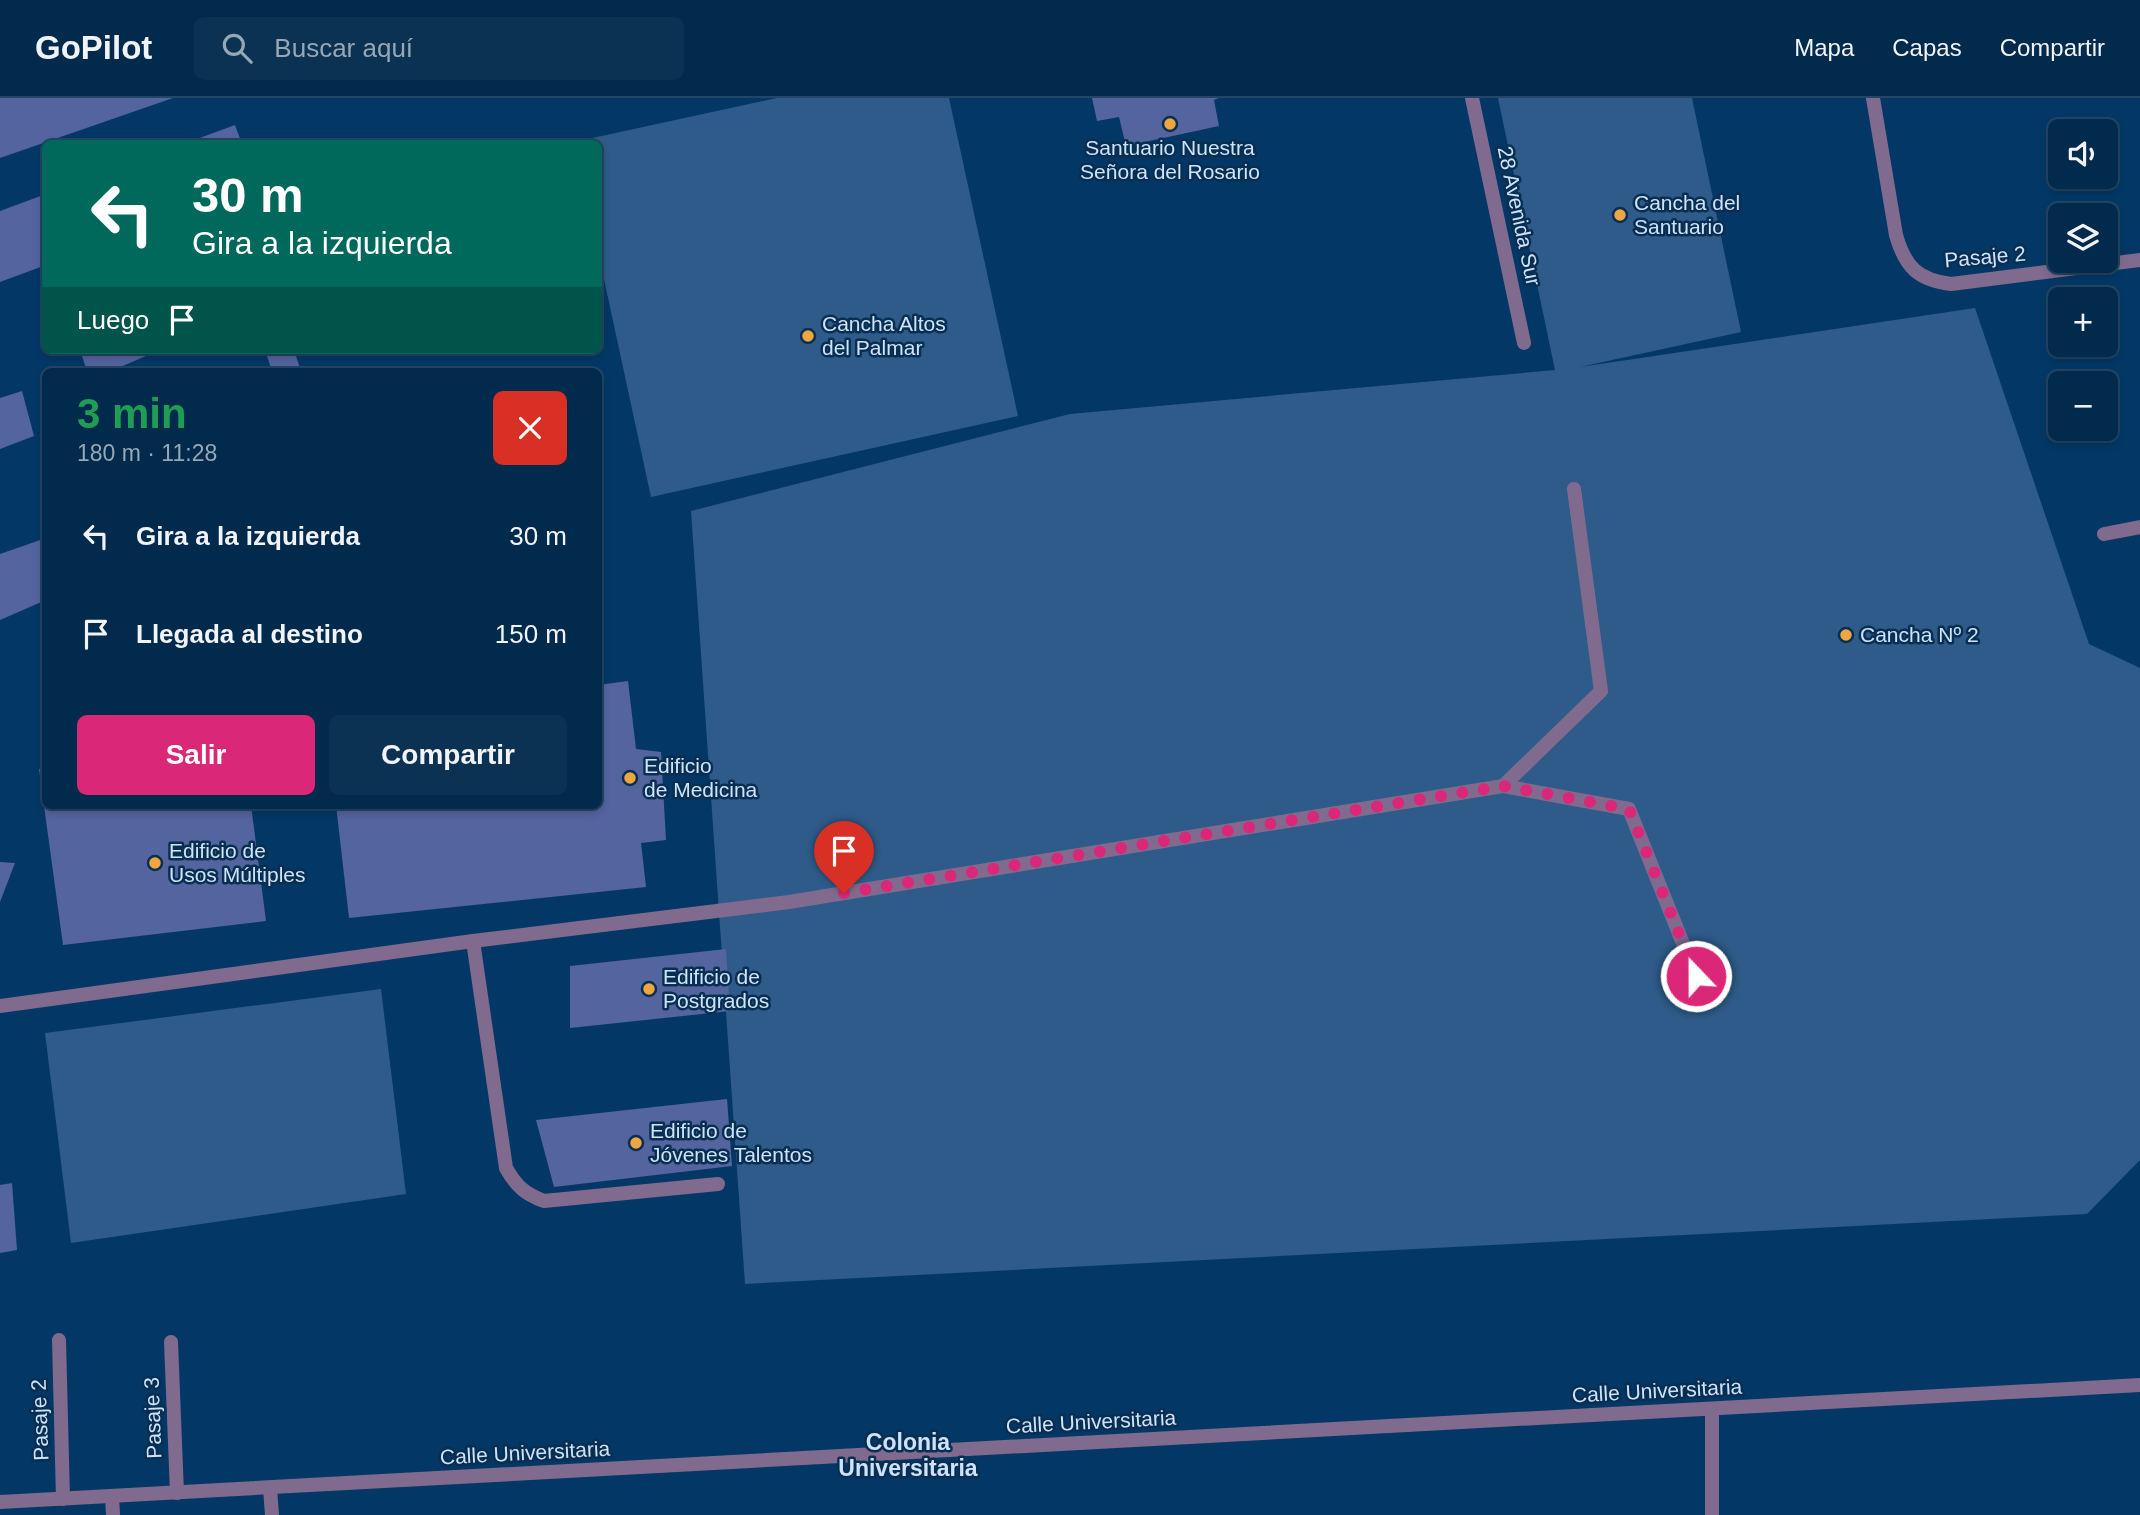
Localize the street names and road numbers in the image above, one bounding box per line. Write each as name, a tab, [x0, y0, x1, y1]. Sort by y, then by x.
street label: 28 Avenida Sur	[1493, 144, 1546, 288]
street label: Pasaje 2	[1943, 241, 2027, 272]
street label: Calle Universitaria	[1571, 1375, 1743, 1406]
street label: Pasaje 3	[140, 1377, 165, 1459]
street label: Pasaje 2	[27, 1379, 52, 1461]
street label: Calle Universitaria	[1005, 1406, 1177, 1437]
street label: Calle Universitaria	[439, 1437, 611, 1468]

